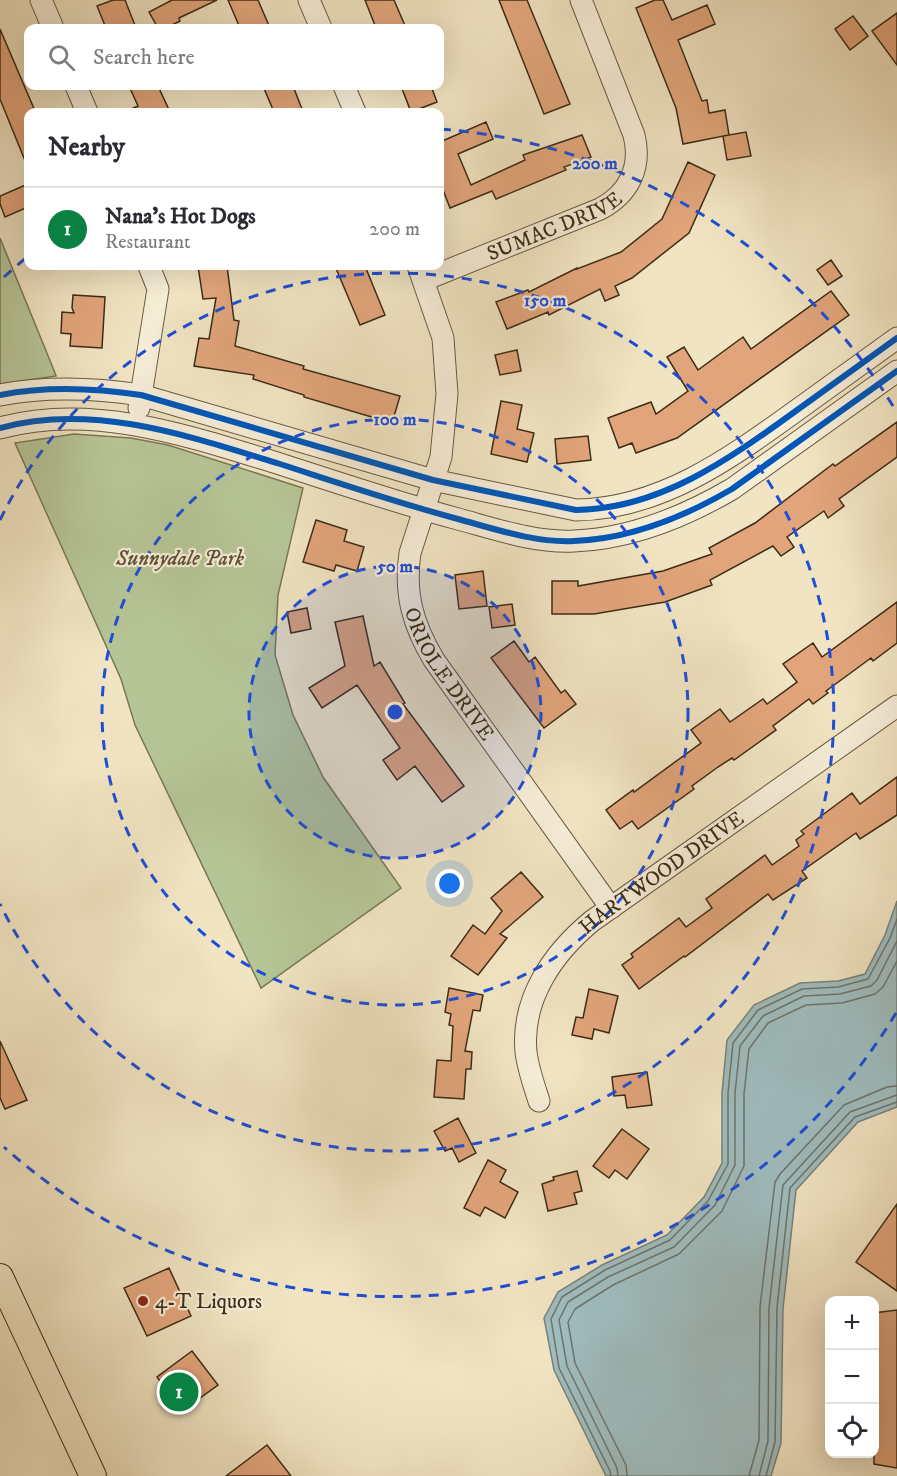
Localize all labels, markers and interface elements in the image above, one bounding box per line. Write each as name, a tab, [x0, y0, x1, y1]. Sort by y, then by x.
search box	[24, 24, 444, 90]
icon: search	[45, 41, 78, 74]
text: Search here	[93, 44, 195, 71]
text: Nearby	[48, 131, 125, 164]
text: 200 m	[572, 153, 618, 175]
street label: SUMAC DRIVE	[483, 186, 628, 267]
text: Nana's Hot Dogs	[105, 203, 256, 230]
text: 1	[64, 217, 71, 242]
text: 200 m	[369, 217, 420, 242]
text: Restaurant	[105, 230, 190, 255]
text: 150 m	[524, 290, 567, 312]
text: 100 m	[373, 409, 417, 431]
park label: Sunnydale Park	[115, 546, 244, 572]
text: 50 m	[376, 556, 413, 578]
street label: ORIOLE DRIVE	[398, 605, 499, 746]
centre of rings	[385, 702, 405, 722]
street label: HARTWOOD DRIVE	[574, 806, 749, 940]
your location	[435, 869, 464, 898]
place label: 4-T Liquors	[155, 1289, 262, 1315]
marker: 4-T Liquors	[136, 1294, 150, 1308]
map controls	[825, 1296, 879, 1458]
button: +	[825, 1296, 879, 1350]
button: −	[825, 1350, 879, 1404]
pin: 1	[160, 1370, 198, 1414]
button: locate	[825, 1404, 879, 1458]

